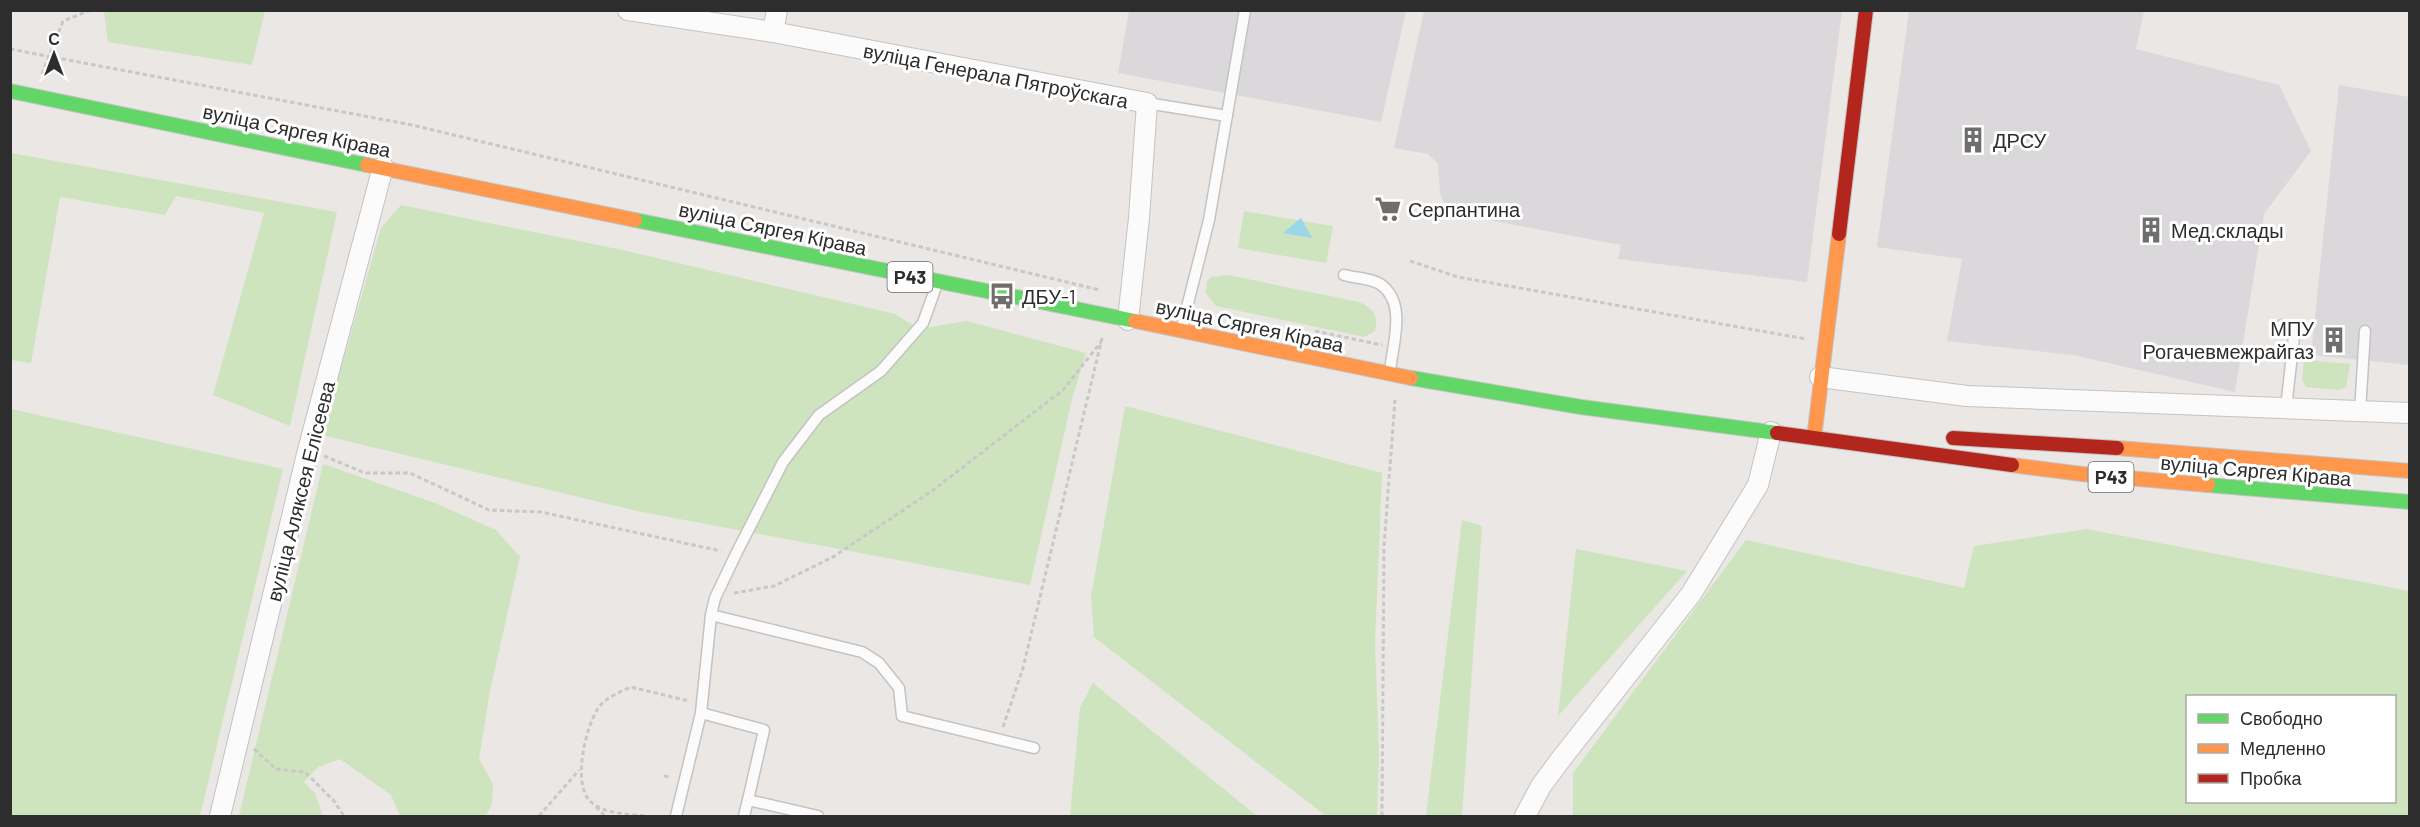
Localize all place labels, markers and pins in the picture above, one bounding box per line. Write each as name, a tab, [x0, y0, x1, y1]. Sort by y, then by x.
building icon: ДРСУ	[1958, 125, 1988, 155]
place label: ДРСУ	[1993, 128, 2046, 152]
supermarket icon: Серпантина	[1373, 194, 1403, 224]
place label: Серпантина	[1408, 197, 1521, 221]
building icon: Мед.склады	[2136, 215, 2166, 245]
place label: Мед.склады	[2171, 218, 2284, 242]
bus stop icon: ДБУ-1	[987, 281, 1017, 311]
place label: ДБУ-1	[1022, 284, 1076, 308]
place label: МПУ Рогачевмежрайгаз	[2143, 316, 2314, 363]
building icon: МПУ Рогачевмежрайгаз	[2319, 325, 2349, 355]

